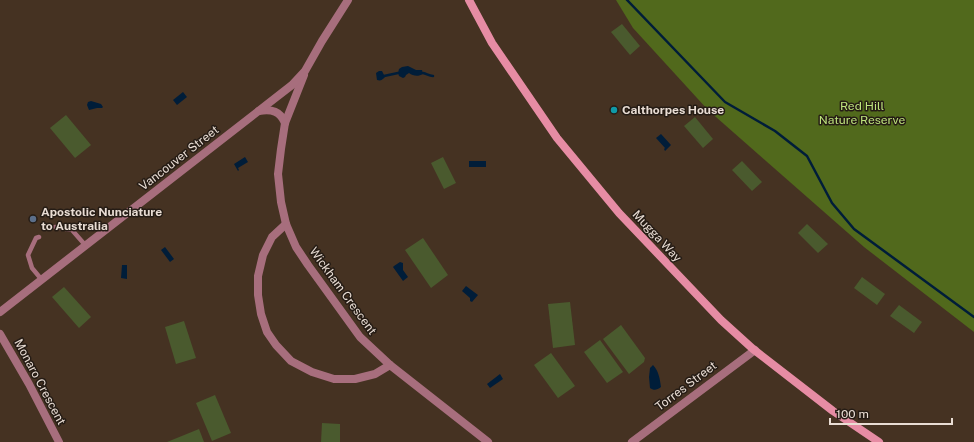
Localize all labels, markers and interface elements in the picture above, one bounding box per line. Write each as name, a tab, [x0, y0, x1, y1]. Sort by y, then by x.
park label: Red Hill Nature Reserve	[819, 99, 905, 127]
place label: Calthorpes House	[622, 103, 724, 117]
marker: Calthorpes House	[609, 105, 619, 115]
street label: Vancouver Street	[137, 123, 222, 193]
place label: Apostolic Nunciature to Australia	[41, 205, 162, 233]
street label: Mugga Way	[630, 207, 685, 265]
marker: Apostolic Nunciature to Australia	[28, 214, 38, 224]
street label: Wickham Crescent	[307, 245, 380, 338]
street label: Monaro Crescent	[11, 337, 69, 428]
street label: Torres Street	[653, 358, 720, 414]
scale bar	[830, 400, 952, 426]
text: 100 m	[836, 407, 869, 421]

